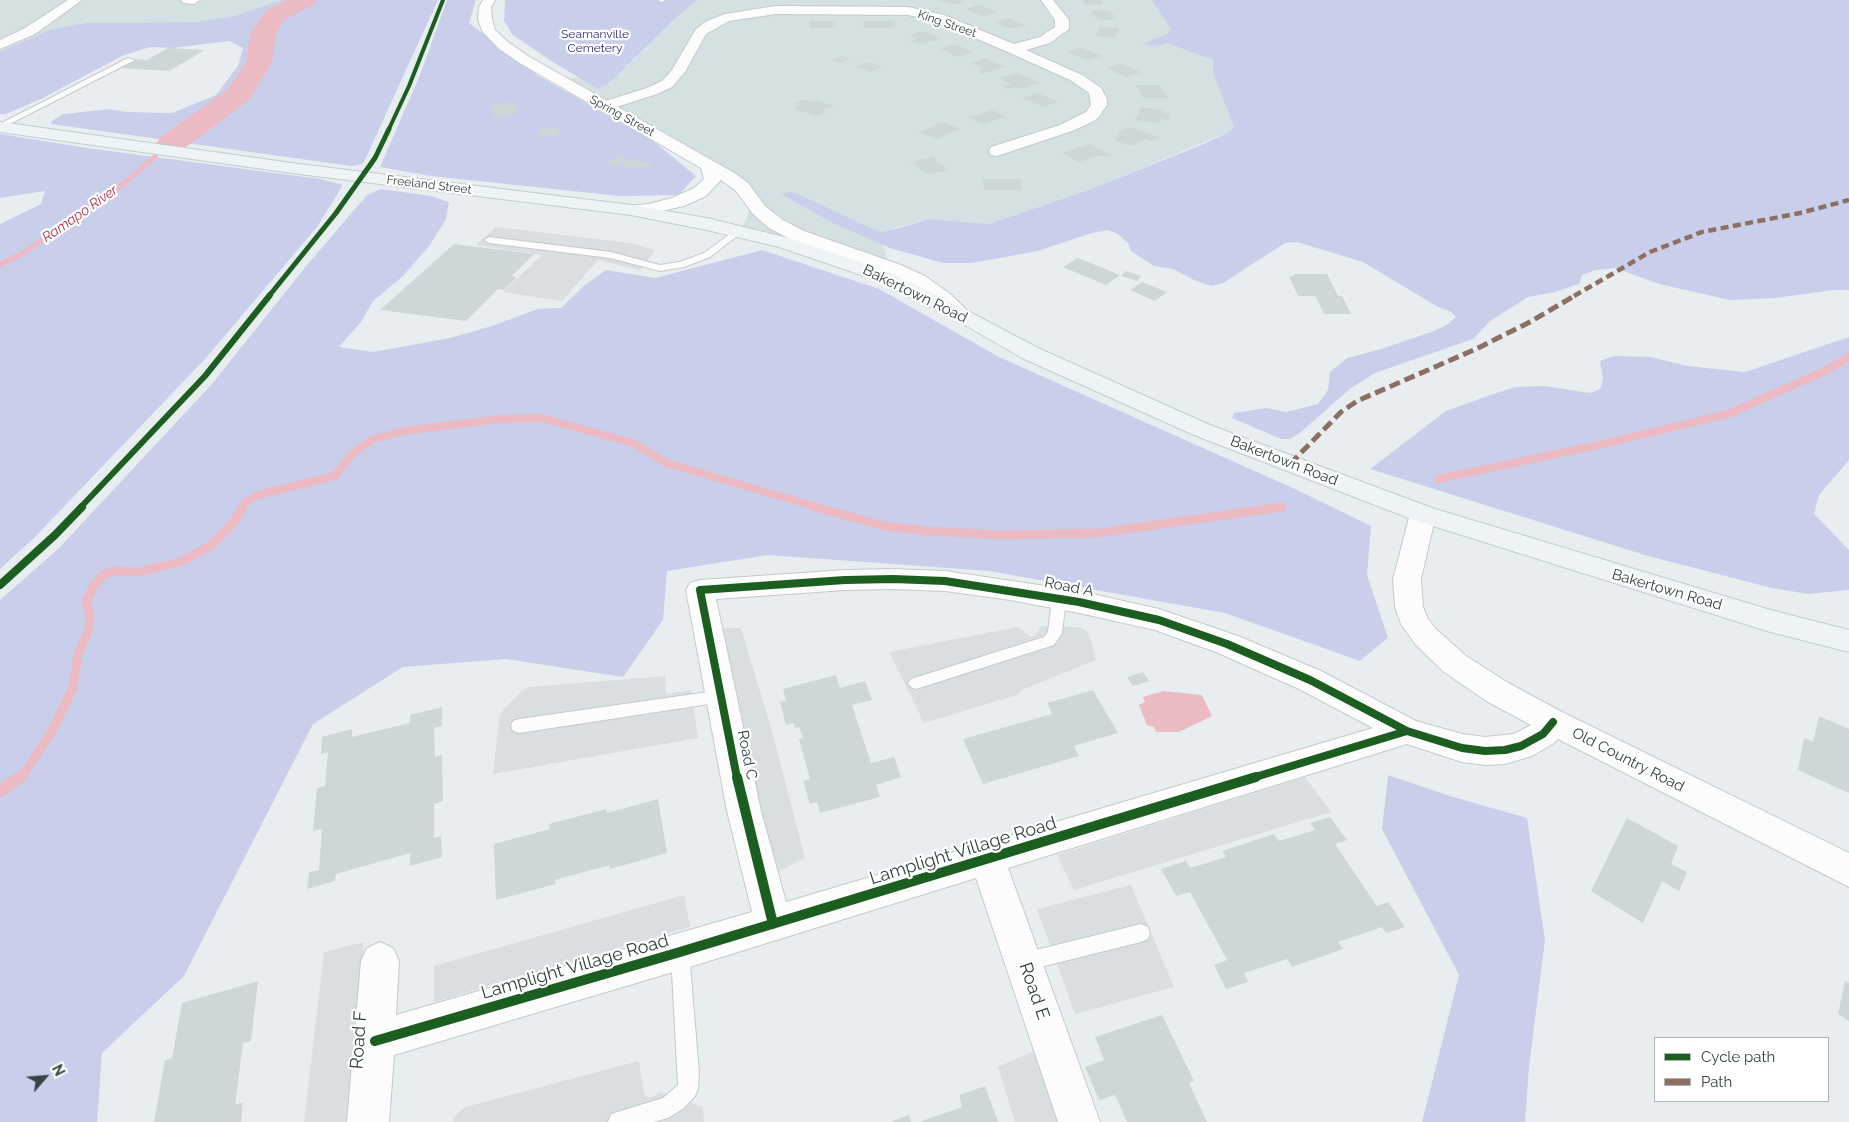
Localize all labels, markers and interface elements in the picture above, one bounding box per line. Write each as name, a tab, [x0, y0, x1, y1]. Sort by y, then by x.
street label: King Street	[916, 7, 978, 41]
park label: Seamanville Cemetery	[561, 27, 629, 55]
street label: Spring Street	[587, 92, 657, 140]
street label: Freeland Street	[386, 173, 472, 197]
water label: Ramapo River	[39, 182, 121, 246]
street label: Bakertown Road	[860, 261, 970, 327]
street label: Bakertown Road	[1228, 432, 1340, 490]
street label: Bakertown Road	[1610, 566, 1724, 614]
street label: Road A	[1043, 573, 1095, 601]
street label: Old Country Road	[1569, 724, 1687, 796]
street label: Road C	[733, 729, 761, 781]
street label: Lamplight Village Road	[867, 812, 1059, 890]
street label: Lamplight Village Road	[479, 930, 671, 1004]
street label: Road E	[1014, 960, 1054, 1022]
street label: Road F	[346, 1010, 372, 1070]
legend	[1654, 1037, 1829, 1102]
text: Cycle path	[1701, 1048, 1775, 1066]
north arrow	[20, 1052, 70, 1102]
text: N	[49, 1062, 68, 1079]
text: Path	[1701, 1073, 1732, 1091]

